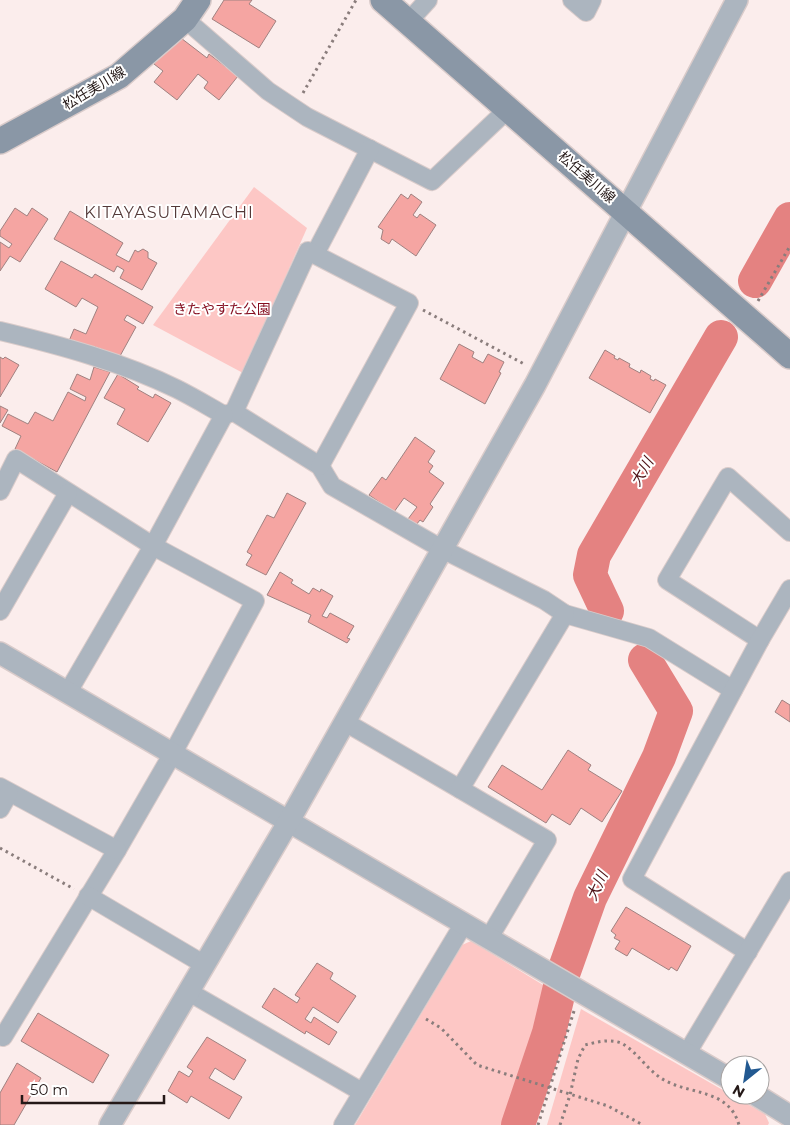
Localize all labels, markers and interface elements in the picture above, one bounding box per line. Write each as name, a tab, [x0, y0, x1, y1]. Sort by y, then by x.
street label: 松任美川線	[59, 62, 129, 114]
street label: 松任美川線	[555, 147, 619, 207]
district label: KITAYASUTAMACHI	[84, 203, 254, 222]
park label: きたやすた公園	[173, 300, 271, 318]
water label: 大川	[626, 452, 658, 489]
water label: 大川	[582, 866, 612, 903]
north arrow	[720, 1055, 770, 1105]
scale bar	[22, 1072, 165, 1104]
text: 50 m	[30, 1080, 68, 1099]
text: N	[729, 1081, 748, 1102]

